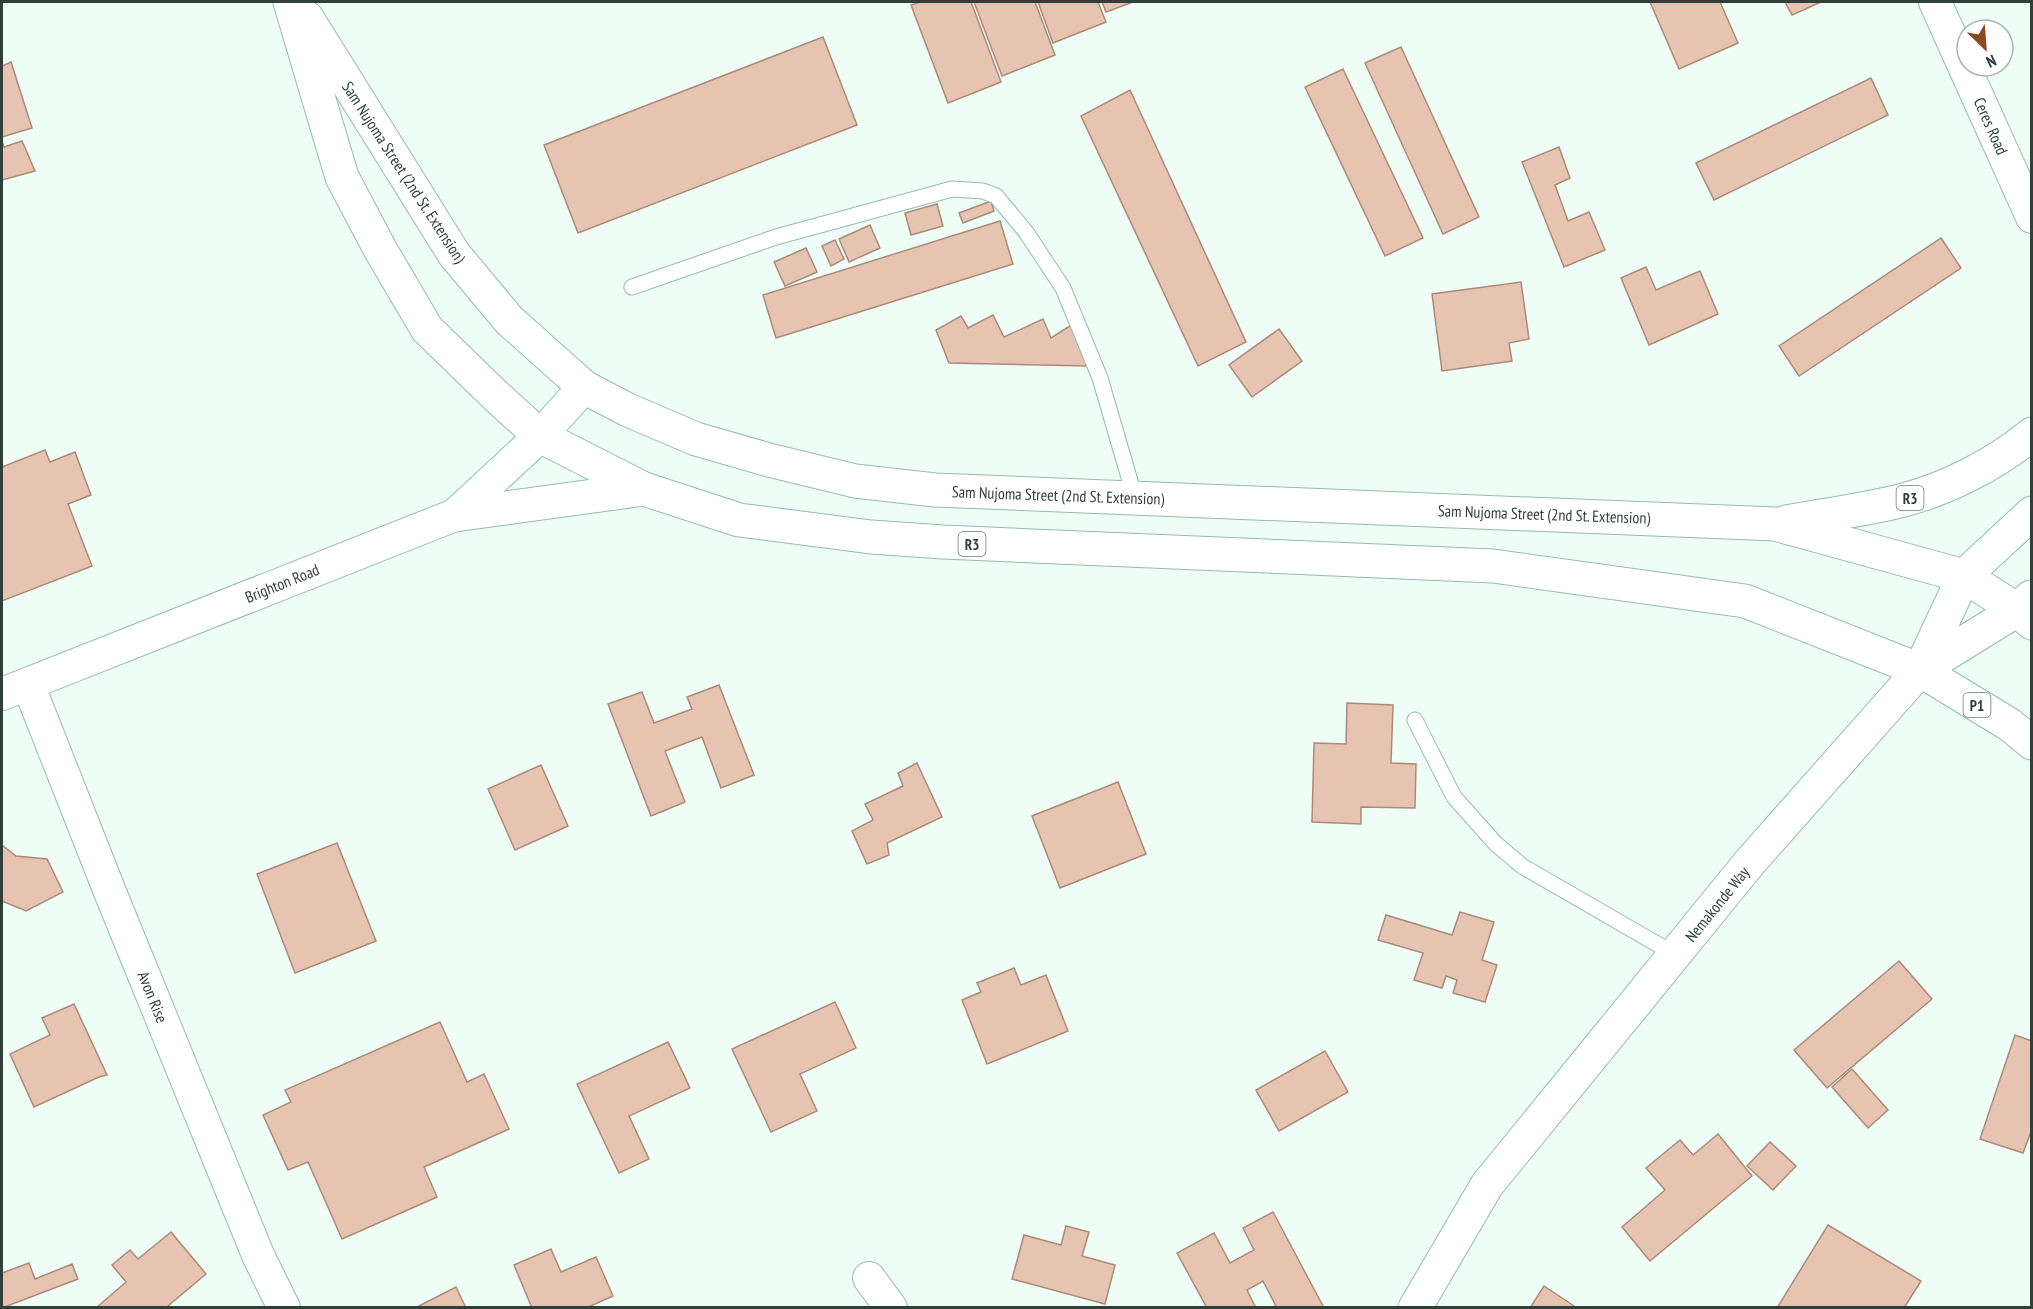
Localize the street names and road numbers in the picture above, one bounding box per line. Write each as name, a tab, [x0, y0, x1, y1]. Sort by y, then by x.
street label: Sam Nujoma Street (2nd St. Extension)	[338, 78, 470, 267]
street label: Ceres Road	[1970, 94, 2012, 158]
street label: Sam Nujoma Street (2nd St. Extension)	[952, 481, 1165, 509]
road number: R3	[1896, 486, 1924, 510]
street label: Sam Nujoma Street (2nd St. Extension)	[1438, 500, 1651, 528]
road number: R3	[958, 532, 986, 556]
street label: Brighton Road	[242, 559, 322, 607]
road number: P1	[1964, 693, 1990, 717]
street label: Nemakonde Way	[1680, 862, 1754, 946]
street label: Avon Rise	[134, 968, 172, 1026]

